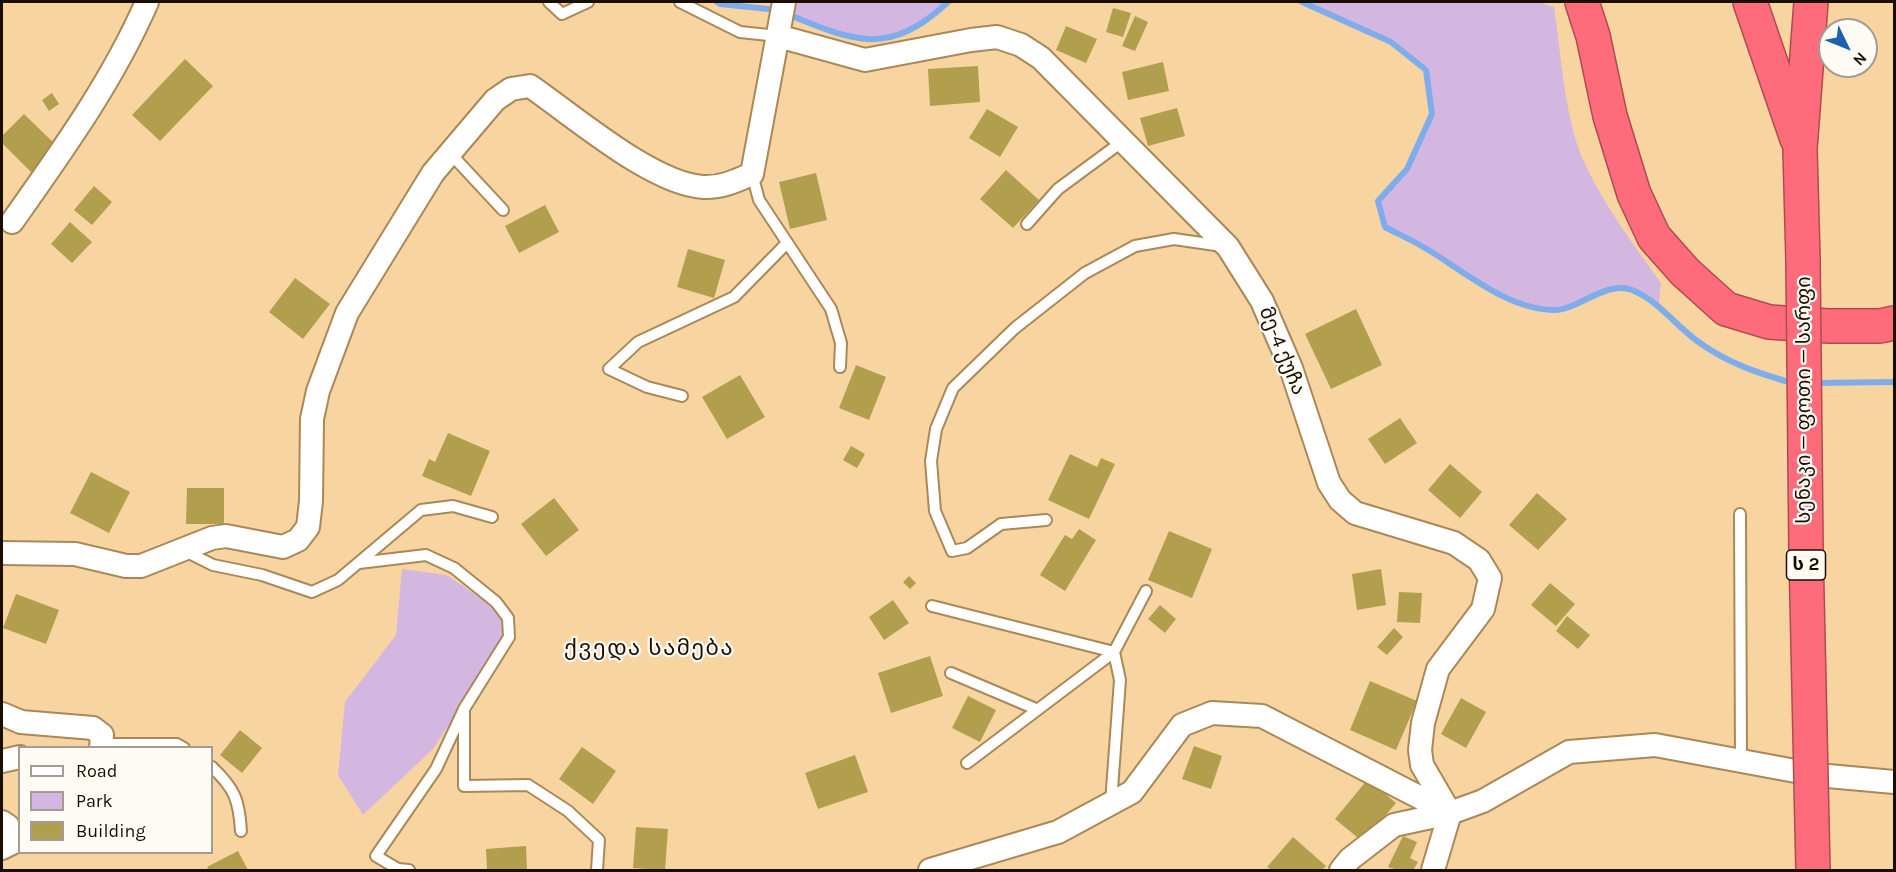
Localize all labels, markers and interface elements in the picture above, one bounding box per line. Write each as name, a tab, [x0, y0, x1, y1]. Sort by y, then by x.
north arrow	[1818, 18, 1878, 78]
text: N	[1849, 49, 1871, 70]
street label: სენაკი — ფოთი — სარფი	[1792, 276, 1816, 524]
street label: მე-4 ქუჩა	[1253, 303, 1311, 399]
road number: ს 2	[1786, 550, 1826, 580]
district label: ქვედა სამება	[564, 636, 734, 662]
legend	[18, 746, 213, 854]
text: Road	[76, 760, 117, 782]
text: Park	[76, 790, 113, 812]
text: Building	[76, 820, 146, 842]

